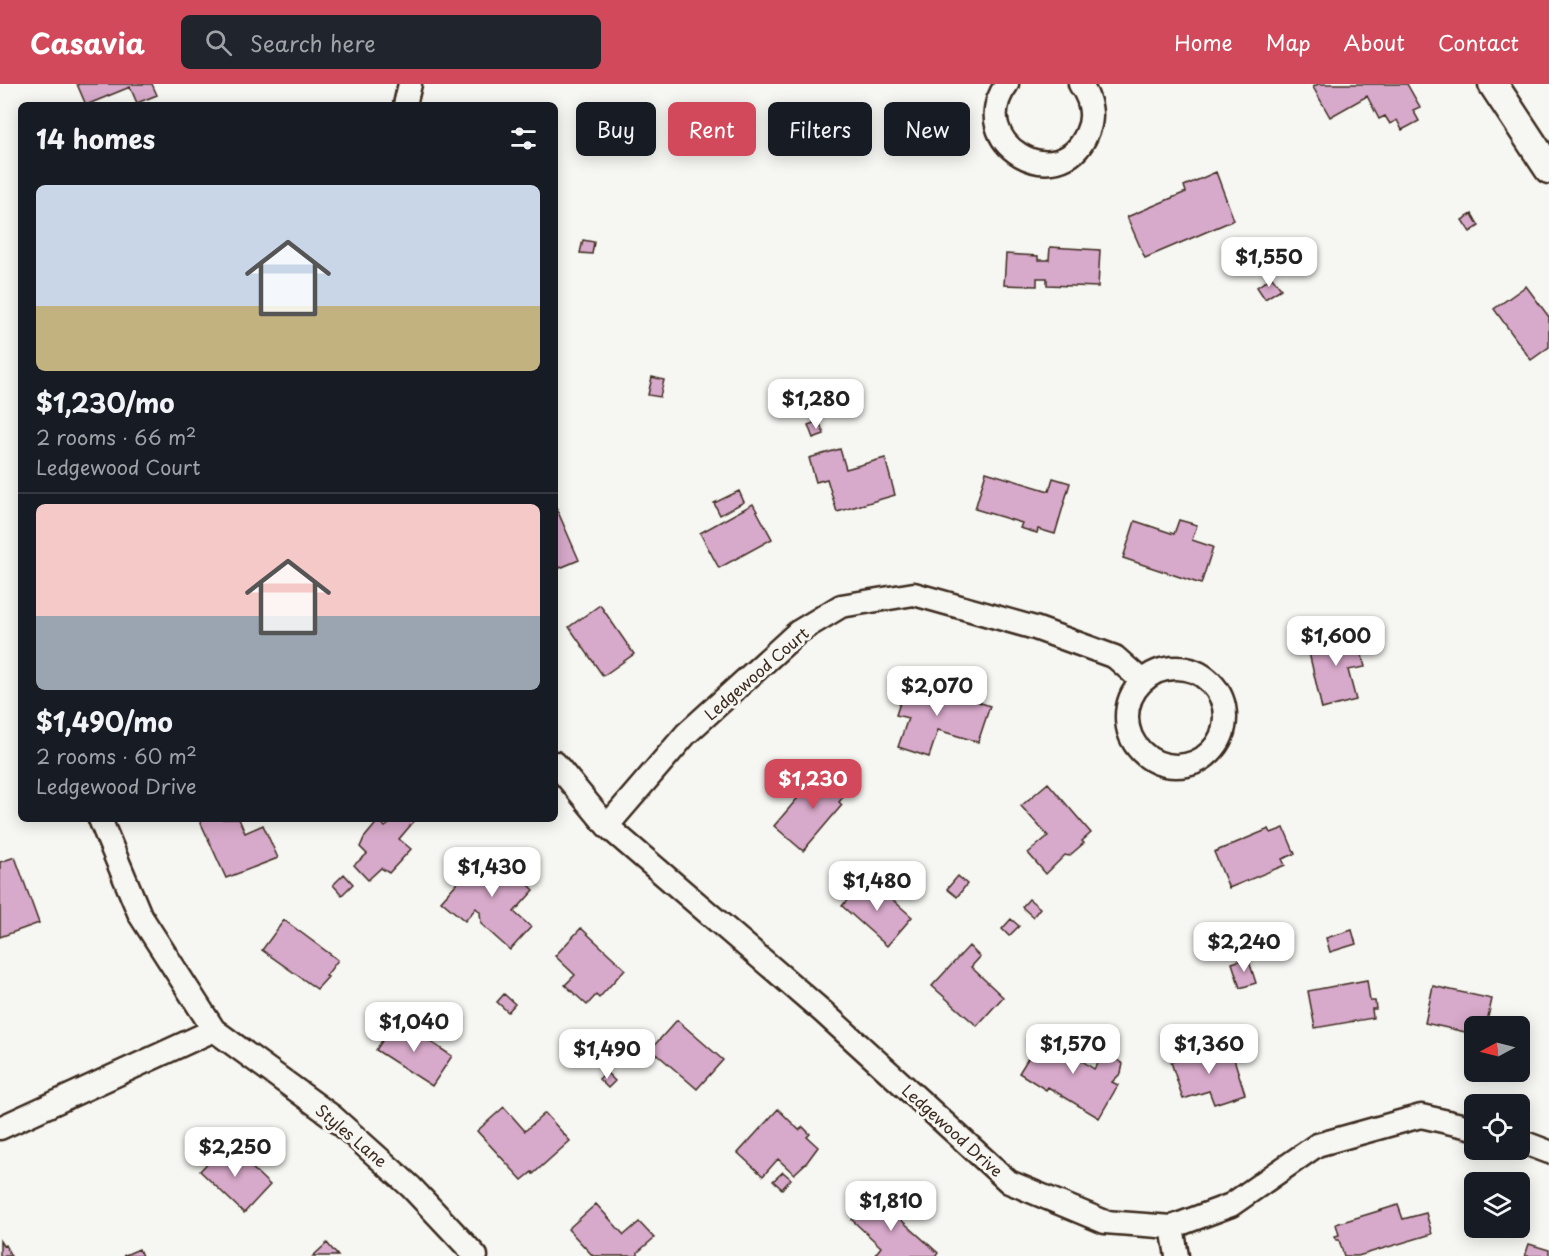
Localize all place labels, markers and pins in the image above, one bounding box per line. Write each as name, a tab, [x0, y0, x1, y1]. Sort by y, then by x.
pin: $1,550	[1220, 237, 1318, 288]
pin: $1,280	[767, 379, 865, 430]
pin: $1,600	[1287, 616, 1385, 667]
pin: $2,070	[888, 666, 986, 717]
pin: $1,230	[764, 759, 862, 810]
pin: $1,430	[443, 847, 541, 898]
pin: $1,480	[828, 861, 926, 912]
pin: $2,240	[1195, 922, 1293, 973]
pin: $1,040	[365, 1002, 463, 1053]
pin: $1,570	[1024, 1024, 1122, 1075]
pin: $1,360	[1160, 1024, 1258, 1075]
pin: $1,490	[558, 1029, 656, 1080]
pin: $2,250	[186, 1127, 284, 1178]
pin: $1,810	[842, 1181, 940, 1232]

